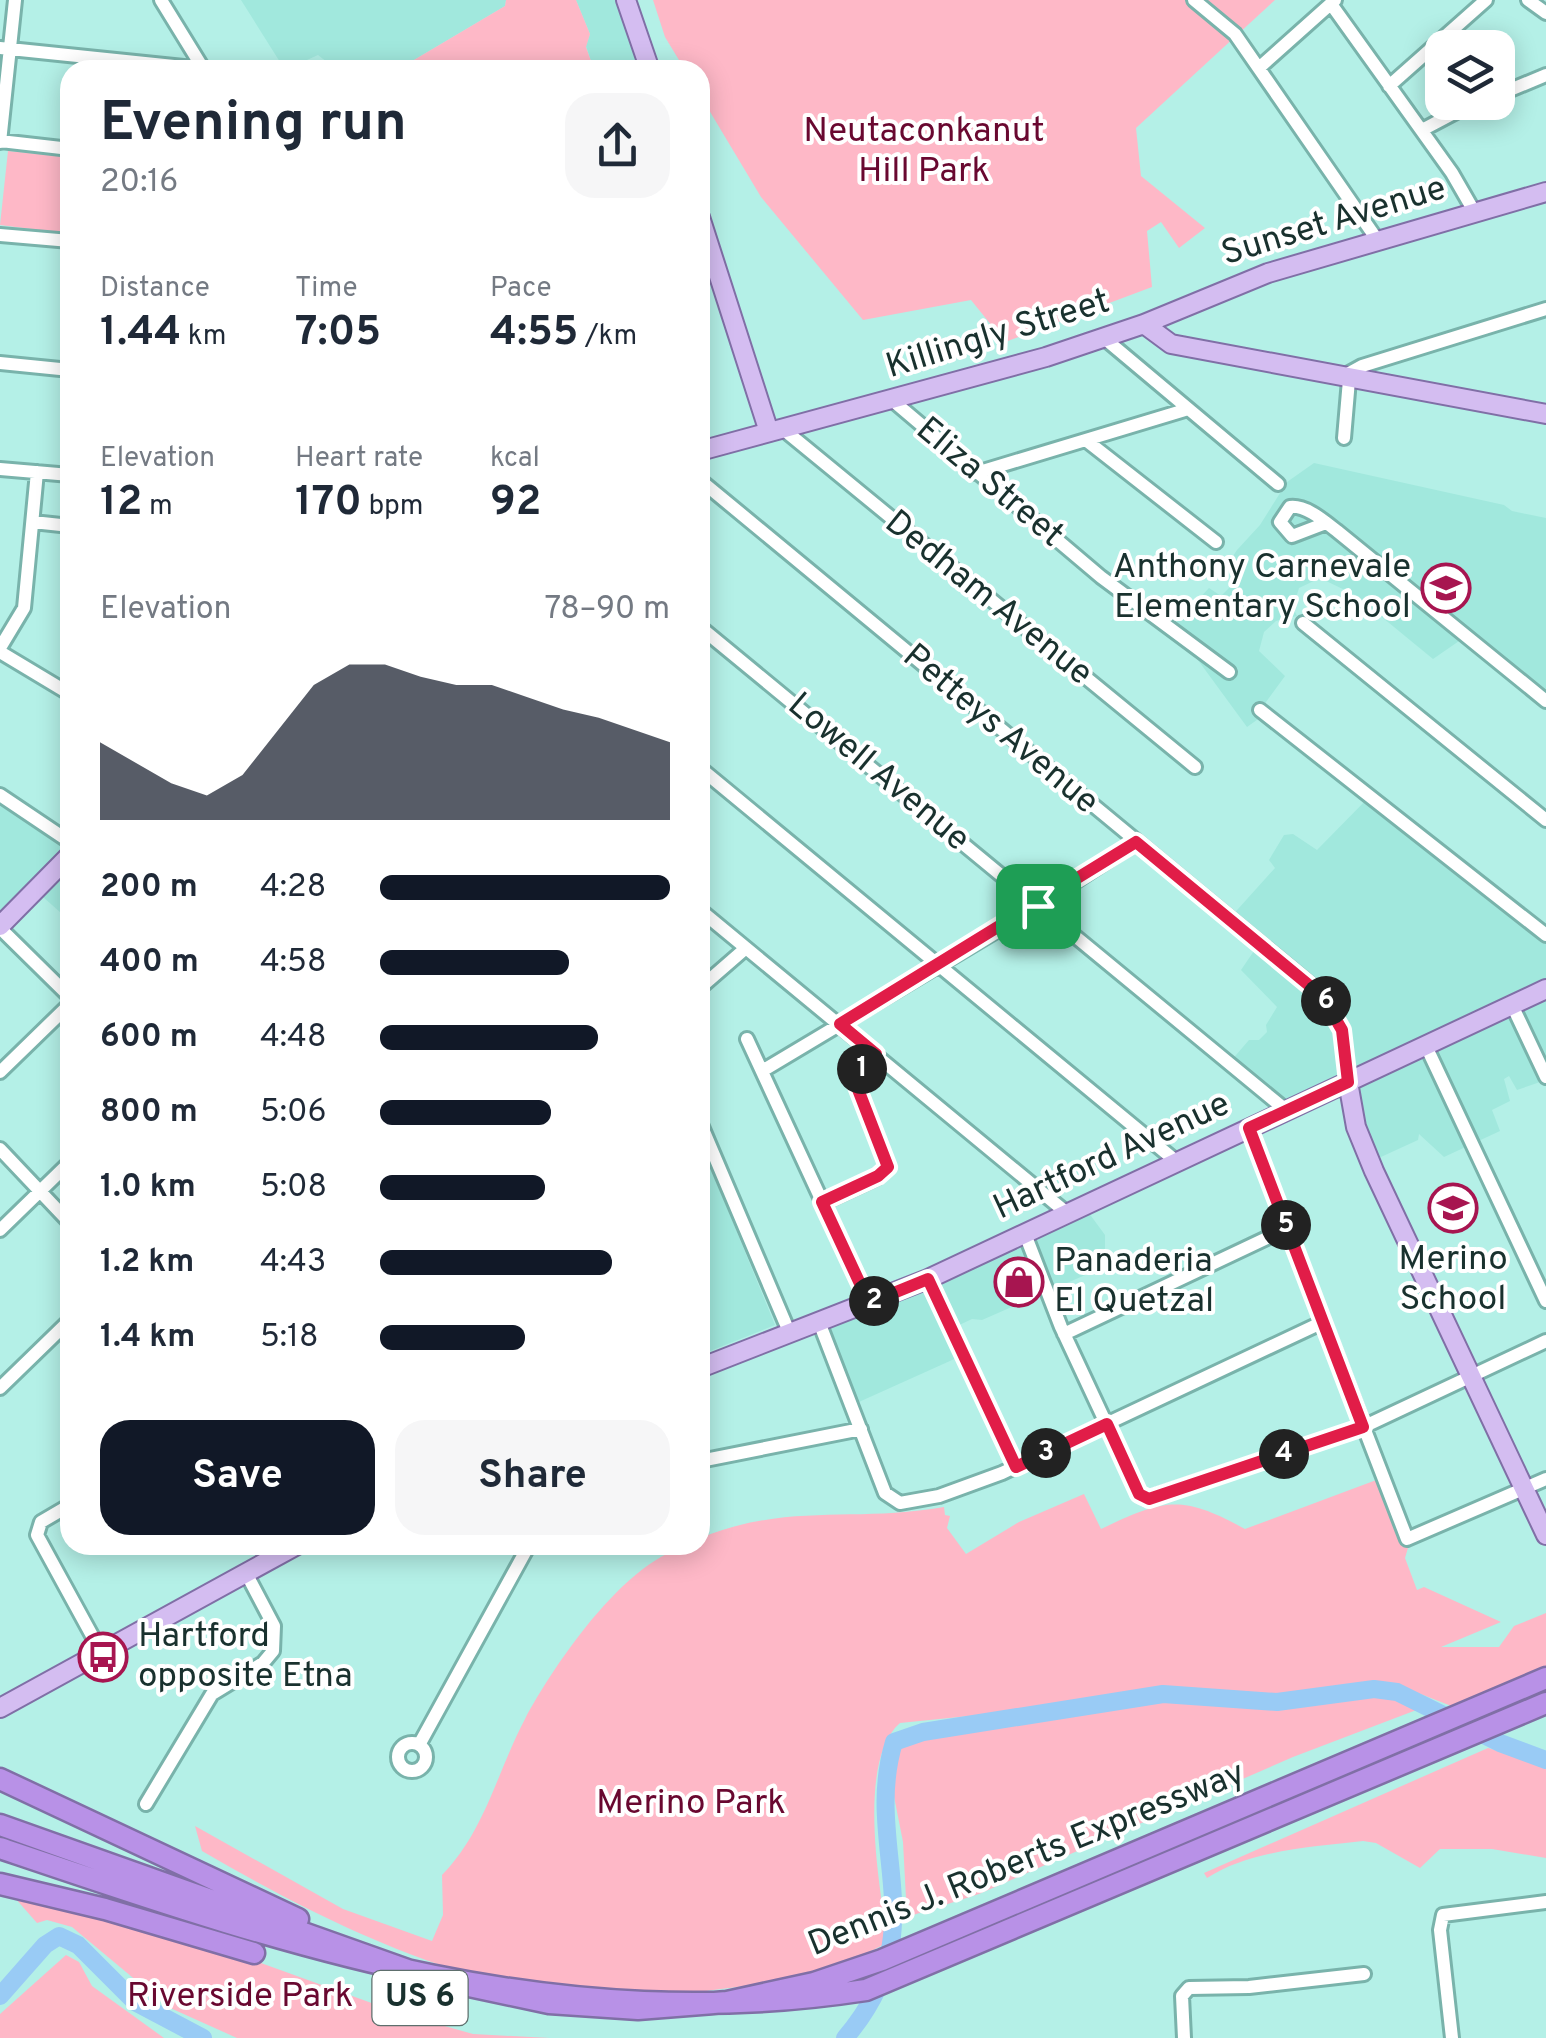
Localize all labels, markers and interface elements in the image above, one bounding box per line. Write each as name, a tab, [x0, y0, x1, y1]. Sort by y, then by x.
map controls	[1425, 30, 1515, 120]
button: layers	[1425, 30, 1515, 120]
text: Evening run	[100, 90, 407, 160]
button: share	[565, 93, 670, 198]
park label: Neutaconkanut Hill Park	[803, 110, 1045, 194]
text: 20:16	[100, 163, 178, 203]
street label: Sunset Avenue	[1217, 167, 1451, 277]
text: Distance	[100, 271, 210, 307]
text: Time	[295, 271, 358, 307]
text: Pace	[490, 271, 552, 307]
street label: Killingly Street	[881, 280, 1115, 390]
text: 1.44	[100, 307, 181, 360]
text: 7:05	[295, 307, 381, 360]
text: 4:55	[490, 307, 579, 360]
text: km	[181, 319, 227, 355]
text: /km	[579, 319, 637, 355]
street label: Eliza Street	[906, 408, 1072, 558]
text: Elevation	[100, 441, 215, 477]
text: Heart rate	[295, 441, 423, 477]
text: kcal	[490, 441, 540, 477]
text: 12	[100, 477, 142, 530]
text: 170	[295, 477, 362, 530]
text: 92	[490, 477, 542, 530]
text: m	[142, 489, 173, 525]
text: bpm	[362, 489, 424, 525]
street label: Dedham Avenue	[875, 502, 1101, 696]
place label: Anthony Carnevale Elementary School	[1113, 546, 1411, 630]
school or university icon: Anthony Carnevale Elementary School	[1420, 562, 1472, 614]
text: Elevation	[100, 590, 232, 630]
text: 78–90 m	[545, 590, 670, 630]
street label: Petteys Avenue	[893, 635, 1107, 825]
street label: Lowell Avenue	[778, 684, 978, 862]
pin	[996, 864, 1081, 949]
text: 200 m	[100, 868, 198, 908]
text: 4:28	[260, 868, 326, 908]
icon: arrive	[1011, 879, 1066, 934]
text: 400 m	[100, 943, 199, 983]
text: 4:58	[260, 943, 327, 983]
pin: 6	[1301, 976, 1351, 1026]
text: 6	[1317, 983, 1335, 1019]
text: 600 m	[100, 1018, 198, 1058]
text: 4:48	[260, 1018, 327, 1058]
pin: 1	[837, 1044, 887, 1094]
text: 1	[856, 1051, 868, 1087]
street label: Hartford Avenue	[987, 1083, 1237, 1231]
text: 800 m	[100, 1093, 198, 1133]
text: 5:06	[260, 1093, 327, 1133]
text: 1.0 km	[100, 1168, 196, 1208]
text: 5:08	[260, 1168, 327, 1208]
school or university icon: Merino School	[1427, 1182, 1479, 1234]
pin: 5	[1261, 1200, 1311, 1250]
text: 5	[1277, 1207, 1295, 1243]
place label: Merino School	[1398, 1238, 1508, 1322]
place label: Panaderia El Quetzal	[1054, 1240, 1214, 1324]
text: 1.2 km	[100, 1243, 194, 1283]
text: 4:43	[260, 1243, 326, 1283]
shop icon: Panaderia El Quetzal	[993, 1256, 1045, 1308]
pin: 2	[849, 1276, 899, 1326]
text: 2	[865, 1283, 883, 1319]
text: 1.4 km	[100, 1318, 195, 1358]
text: 5:18	[260, 1318, 319, 1358]
button: Save	[100, 1420, 375, 1535]
button: Share	[395, 1420, 670, 1535]
pin: 3	[1021, 1428, 1071, 1478]
pin: 4	[1259, 1429, 1309, 1479]
text: 3	[1038, 1435, 1054, 1471]
text: 4	[1275, 1436, 1293, 1472]
place label: Hartford opposite Etna	[138, 1615, 353, 1699]
bus stop icon: Hartford opposite Etna	[77, 1631, 129, 1683]
street label: Dennis J. Roberts Expressway	[802, 1752, 1252, 1968]
park label: Merino Park	[596, 1782, 786, 1826]
road number: US 6	[372, 1971, 468, 2025]
park label: Riverside Park	[127, 1975, 353, 2019]

